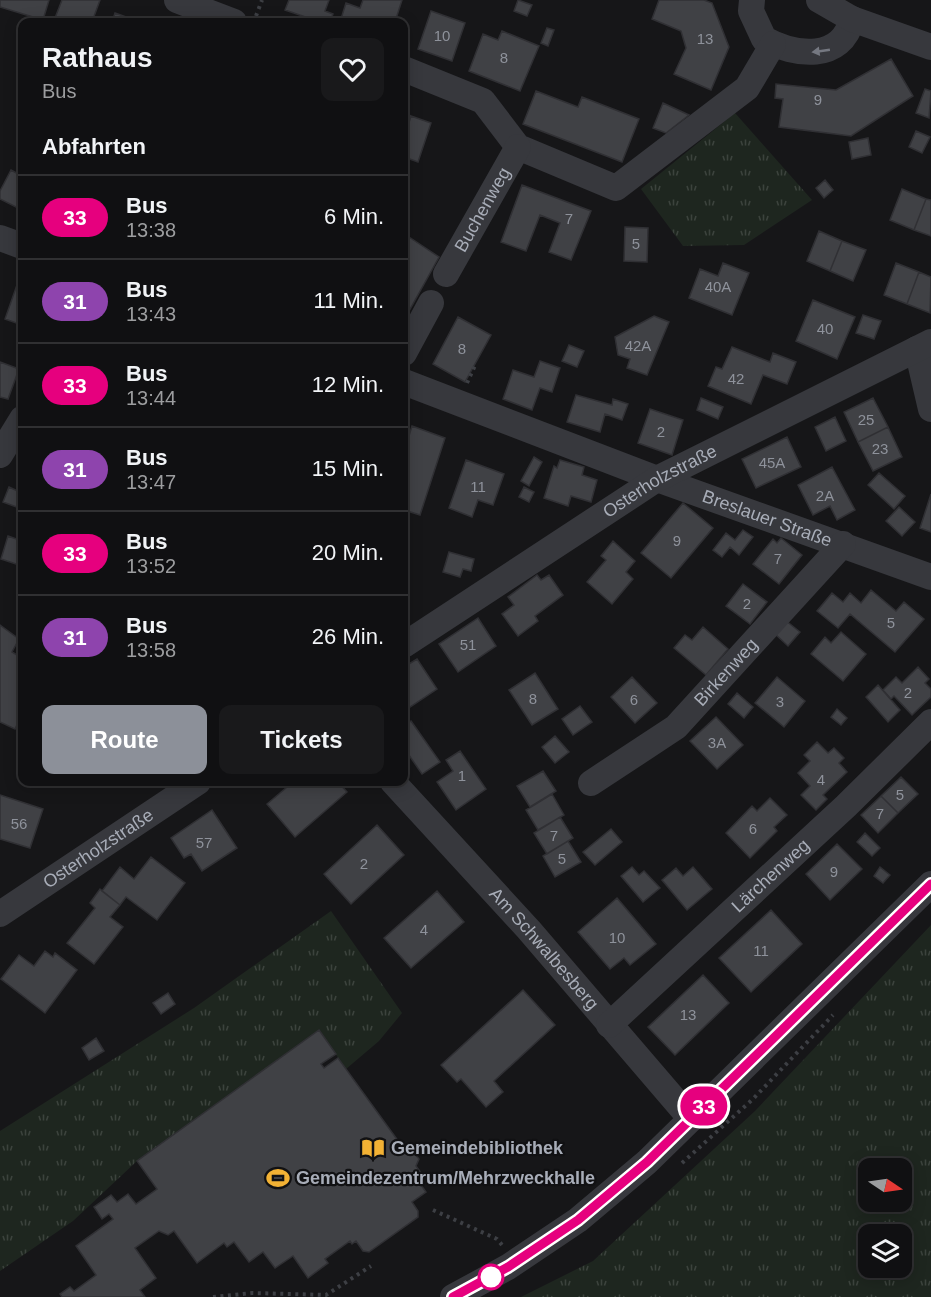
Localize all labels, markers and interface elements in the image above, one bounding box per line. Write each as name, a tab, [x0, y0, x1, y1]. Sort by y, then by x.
house number: 10	[434, 27, 450, 44]
house number: 13	[697, 30, 713, 47]
button: heart	[321, 38, 384, 101]
text: Rathaus	[42, 42, 152, 73]
one-way arrow	[811, 46, 830, 55]
house number: 8	[500, 49, 508, 66]
text: Bus	[42, 80, 76, 102]
house number: 9	[814, 91, 822, 108]
text: Abfahrten	[42, 134, 146, 159]
street label: Buchenweg	[451, 164, 514, 255]
text: Bus	[126, 193, 168, 218]
text: 6 Min.	[324, 204, 384, 229]
text: 33	[63, 206, 87, 229]
house number: 7	[565, 210, 573, 227]
text: 13:38	[126, 219, 176, 241]
house number: 5	[632, 235, 640, 252]
text: Bus	[126, 277, 168, 302]
house number: 40A	[705, 278, 731, 295]
text: 11 Min.	[313, 288, 384, 313]
text: 31	[63, 290, 87, 313]
text: 13:43	[126, 303, 176, 325]
house number: 40	[817, 320, 833, 337]
house number: 42A	[625, 337, 651, 354]
house number: 8	[458, 340, 466, 357]
text: Bus	[126, 361, 168, 386]
house number: 42	[728, 370, 744, 387]
text: 12 Min.	[312, 372, 384, 397]
text: 33	[63, 374, 87, 397]
text: 13:44	[126, 387, 176, 409]
house number: 25	[858, 411, 874, 428]
house number: 2	[657, 423, 665, 440]
house number: 23	[872, 440, 888, 457]
street label: Osterholzstraße	[599, 441, 720, 522]
text: Bus	[126, 445, 168, 470]
house number: 45A	[759, 454, 785, 471]
text: 15 Min.	[312, 456, 384, 481]
text: 31	[63, 458, 87, 481]
text: 13:47	[126, 471, 176, 493]
house number: 11	[470, 478, 486, 495]
street label: Breslauer Straße	[700, 486, 835, 551]
house number: 2A	[816, 487, 834, 504]
text: Bus	[126, 529, 168, 554]
house number: 9	[673, 532, 681, 549]
text: 20 Min.	[312, 540, 384, 565]
text: 33	[63, 542, 87, 565]
house number: 7	[774, 550, 782, 567]
text: 13:52	[126, 555, 176, 577]
house number: 2	[743, 595, 751, 612]
text: Bus	[126, 613, 168, 638]
house number: 5	[887, 614, 895, 631]
text: 26 Min.	[312, 624, 384, 649]
text: 31	[63, 626, 87, 649]
street label: Birkenweg	[690, 634, 762, 710]
house number: 51	[460, 636, 476, 653]
text: 13:58	[126, 639, 176, 661]
house number: 2	[904, 684, 912, 701]
house number: 8	[529, 690, 537, 707]
house number: 6	[630, 691, 638, 708]
house number: 3	[776, 693, 784, 710]
button: Route	[42, 705, 207, 774]
button: Tickets	[219, 705, 384, 774]
house number: 3A	[708, 734, 726, 751]
house number: 1	[458, 767, 466, 784]
house number: 4	[817, 771, 825, 788]
house number: 5	[896, 786, 904, 803]
street label: Osterholzstraße	[39, 805, 157, 892]
house number: 7	[876, 805, 884, 822]
house number: 56	[11, 815, 27, 832]
house number: 6	[749, 820, 757, 837]
house number: 7	[550, 827, 558, 844]
house number: 57	[196, 834, 212, 851]
street label: Lärchenweg	[728, 835, 813, 916]
house number: 5	[558, 850, 566, 867]
house number: 2	[360, 855, 368, 872]
house number: 9	[830, 863, 838, 880]
street label: Am Schwalbesberg	[485, 884, 603, 1014]
house number: 4	[420, 921, 428, 938]
house number: 10	[609, 929, 625, 946]
house number: 11	[753, 942, 769, 959]
house number: 13	[680, 1006, 696, 1023]
line badge: 33	[677, 1086, 731, 1126]
text: 33	[692, 1095, 716, 1118]
library icon: Gemeindebibliothek	[360, 1135, 386, 1161]
place label: Gemeindebibliothek	[391, 1138, 564, 1158]
north arrow	[858, 1158, 912, 1212]
map controls	[858, 1158, 912, 1278]
sports icon: Gemeindezentrum/Mehrzweckhalle	[265, 1165, 291, 1191]
place label: Gemeindezentrum/Mehrzweckhalle	[296, 1168, 595, 1188]
button: layers	[858, 1224, 912, 1278]
unlabelled marker	[478, 1264, 504, 1290]

